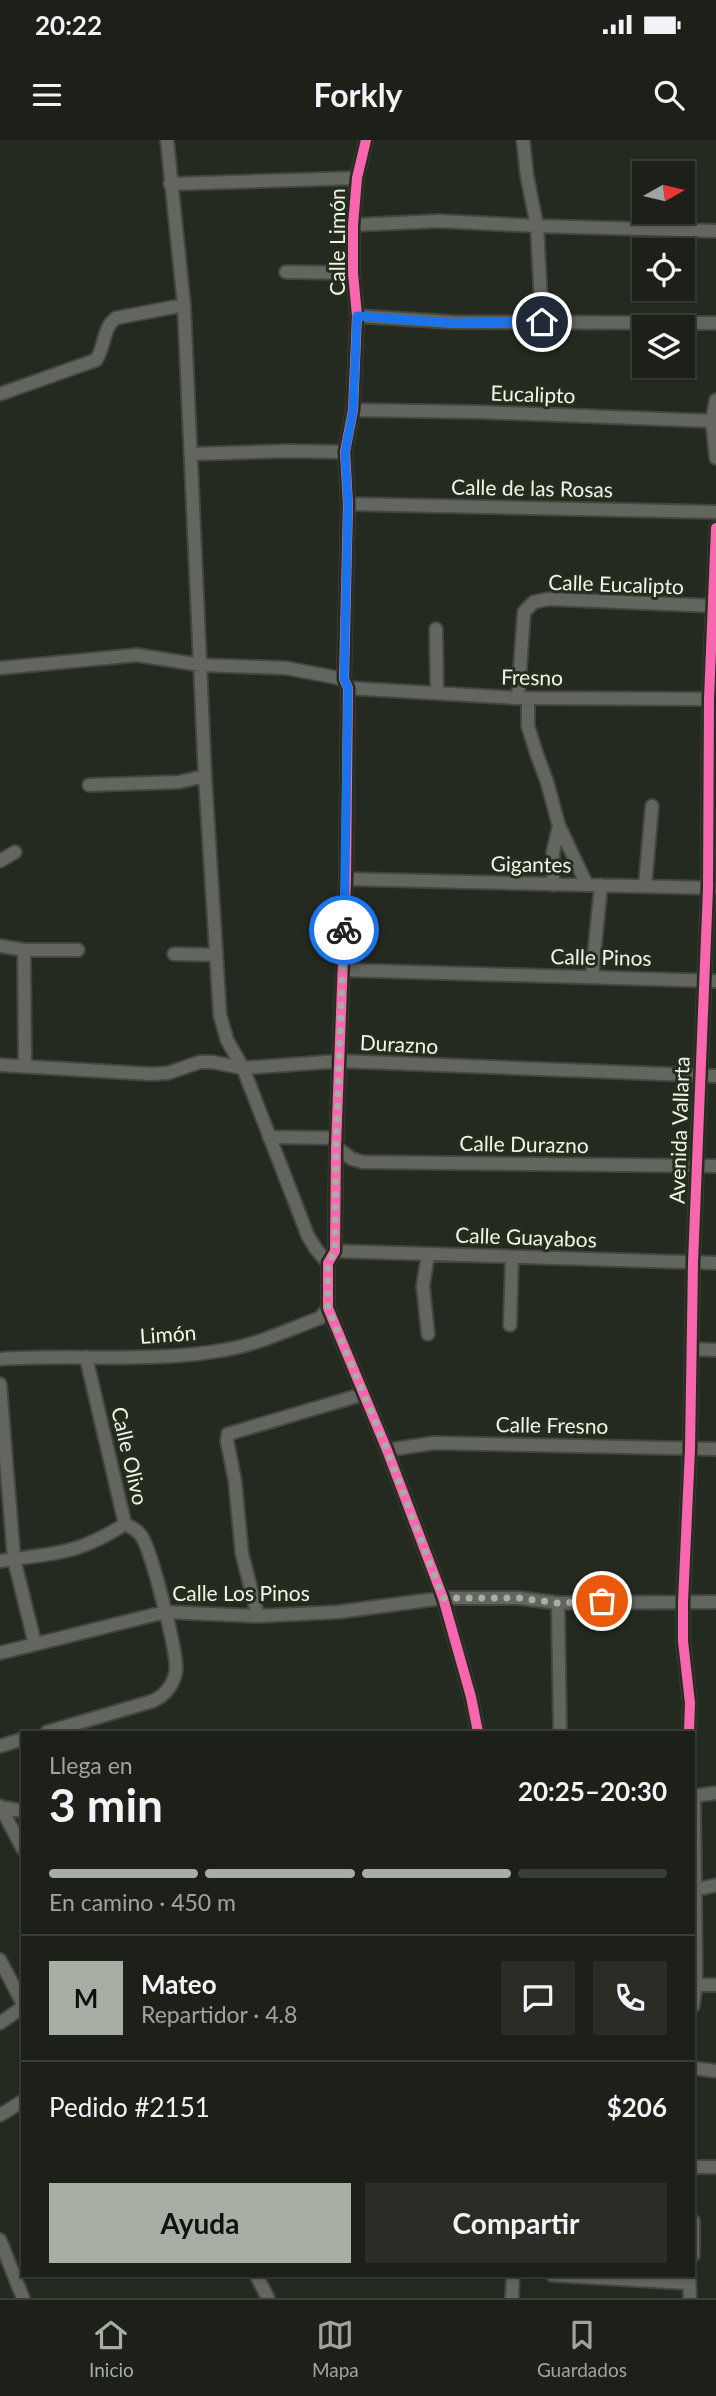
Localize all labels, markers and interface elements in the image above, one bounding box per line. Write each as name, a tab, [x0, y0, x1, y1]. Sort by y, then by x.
text: 20:22	[35, 9, 102, 41]
text: Forkly	[314, 75, 402, 114]
icon: menu	[28, 76, 66, 114]
icon: search	[650, 76, 688, 114]
north arrow	[632, 161, 695, 224]
map controls	[632, 161, 695, 378]
street label: Calle Limón	[324, 188, 349, 296]
button: locate	[632, 238, 695, 301]
pin	[512, 292, 572, 352]
icon: home	[523, 303, 561, 341]
button: layers	[632, 315, 695, 378]
street label: Eucalipto	[490, 380, 576, 407]
street label: Calle de las Rosas	[451, 474, 613, 501]
street label: Calle Eucalipto	[548, 569, 684, 598]
street label: Fresno	[501, 663, 563, 690]
street label: Gigantes	[490, 850, 572, 877]
courier	[309, 895, 379, 965]
icon: bike	[325, 911, 363, 949]
street label: Calle Pinos	[550, 943, 652, 970]
street label: Durazno	[359, 1029, 439, 1058]
street label: Avenida Vallarta	[663, 1056, 694, 1204]
street label: Calle Durazno	[459, 1130, 589, 1157]
street label: Calle Guayabos	[455, 1222, 597, 1251]
street label: Limón	[139, 1319, 197, 1348]
street label: Calle Olivo	[107, 1404, 154, 1507]
street label: Calle Fresno	[495, 1411, 609, 1438]
pin	[572, 1571, 632, 1631]
street label: Calle Los Pinos	[172, 1580, 310, 1605]
icon: bag	[583, 1582, 621, 1620]
text: Llega en	[49, 1751, 133, 1779]
text: 20:25–20:30	[518, 1775, 667, 1807]
text: 3 min	[49, 1777, 163, 1832]
text: En camino · 450 m	[49, 1888, 236, 1916]
button: chat	[501, 1961, 575, 2035]
button: phone	[593, 1961, 667, 2035]
text: Mateo	[141, 1968, 217, 2000]
text: M	[74, 1982, 98, 2014]
text: Repartidor · 4.8	[141, 2000, 297, 2028]
text: Pedido #2151	[49, 2091, 210, 2123]
text: $206	[607, 2091, 667, 2123]
button: Ayuda	[49, 2183, 351, 2263]
button: Compartir	[365, 2183, 667, 2263]
tab: Inicio	[89, 2316, 134, 2381]
tab: Mapa	[312, 2316, 359, 2381]
tab: Guardados	[537, 2316, 627, 2381]

